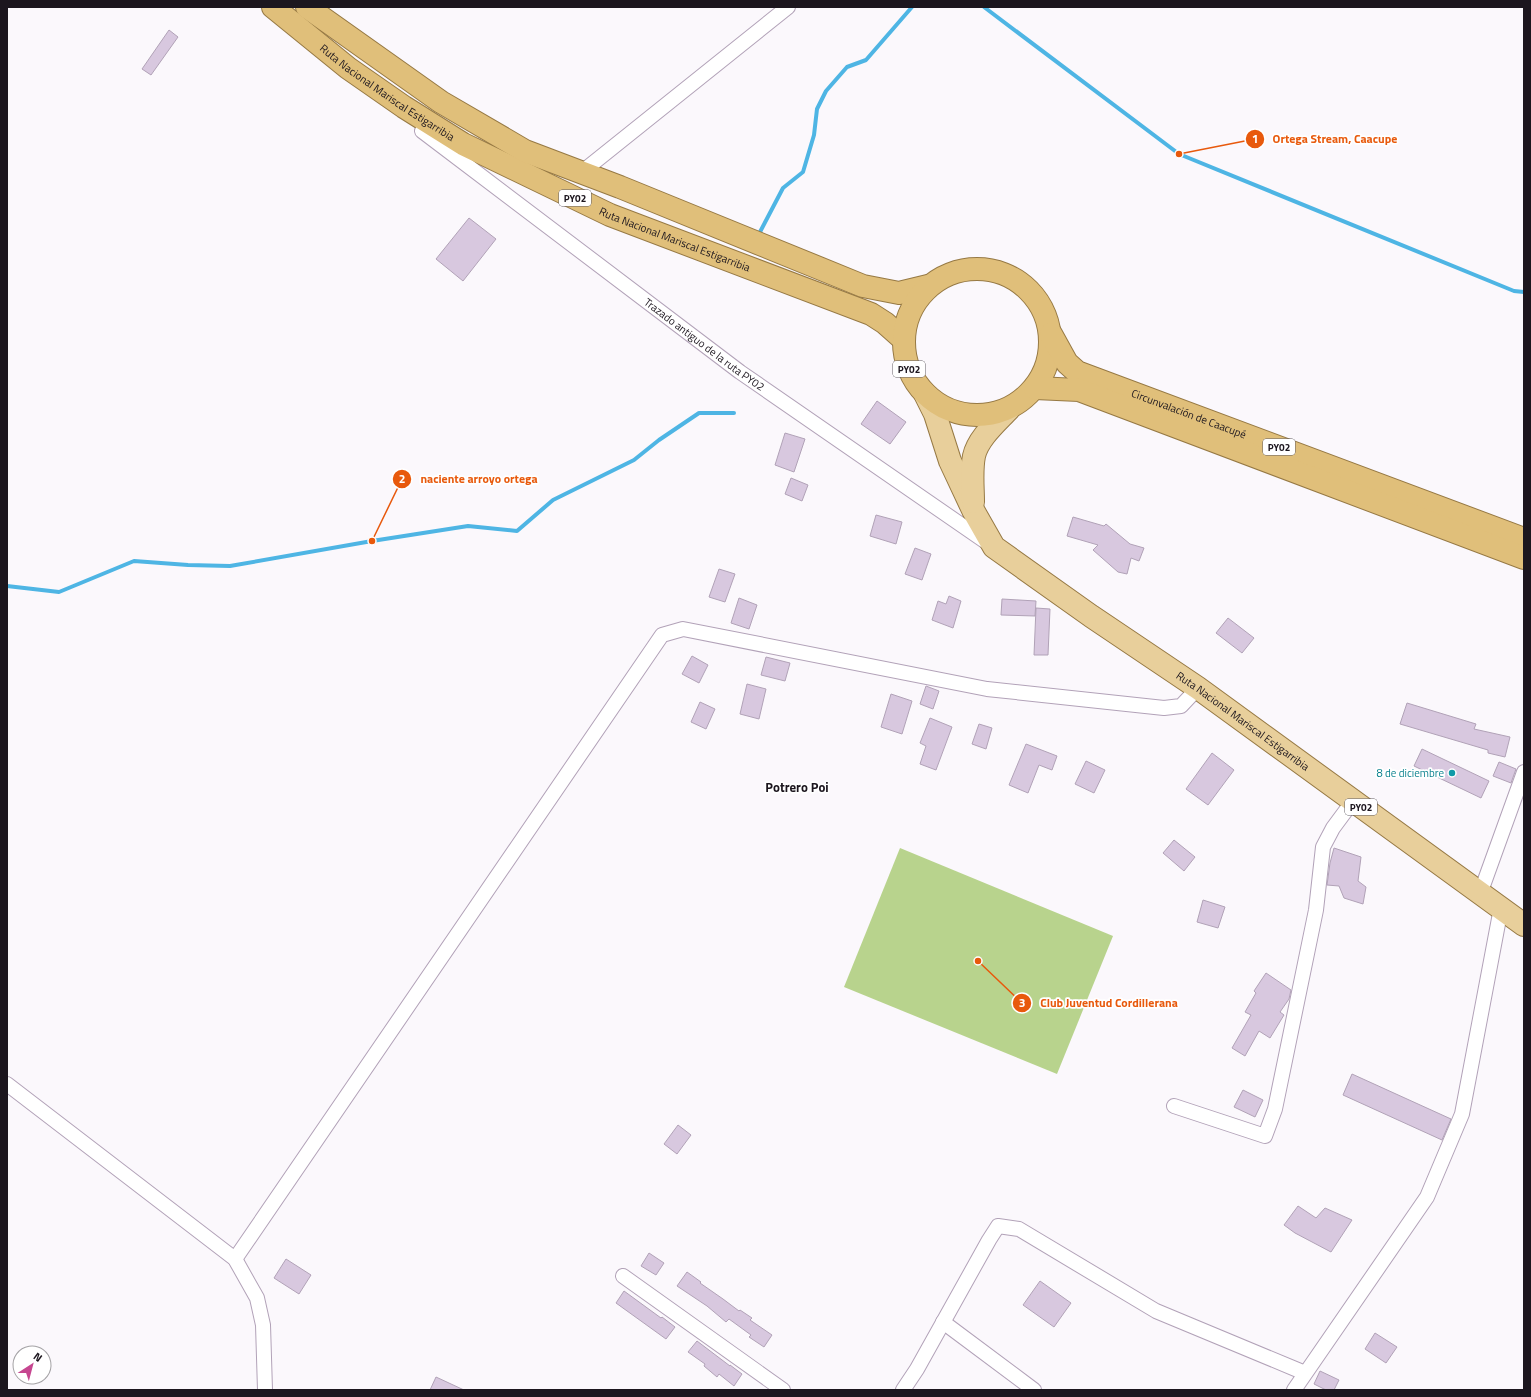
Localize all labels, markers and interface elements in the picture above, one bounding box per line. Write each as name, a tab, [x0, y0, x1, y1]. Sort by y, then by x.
street label: Ruta Nacional Mariscal Estigarribia	[317, 40, 458, 145]
callout: Ortega Stream, Caacupe	[1245, 127, 1405, 151]
text: 1	[1252, 129, 1258, 148]
text: Ortega Stream, Caacupe	[1273, 129, 1397, 148]
road number: PY02	[559, 190, 591, 206]
street label: Ruta Nacional Mariscal Estigarribia	[596, 203, 753, 276]
street label: Trazado antiguo de la ruta PY02	[641, 294, 768, 395]
road number: PY02	[893, 361, 925, 377]
street label: Circunvalación de Caacupé	[1129, 385, 1249, 443]
road number: PY02	[1263, 439, 1295, 455]
callout: naciente arroyo ortega	[392, 467, 545, 491]
text: 2	[399, 469, 405, 488]
text: naciente arroyo ortega	[420, 469, 538, 488]
street label: Ruta Nacional Mariscal Estigarribia	[1173, 668, 1313, 775]
place label: 8 de diciembre	[1376, 765, 1444, 781]
marker: 8 de diciembre	[1447, 768, 1457, 778]
district label: Potrero Poi	[765, 777, 829, 797]
road number: PY02	[1345, 799, 1377, 815]
callout: Club Juventud Cordillerana	[1012, 991, 1186, 1015]
text: 3	[1019, 993, 1025, 1012]
text: Club Juventud Cordillerana	[1040, 993, 1178, 1012]
north arrow	[12, 1345, 52, 1385]
text: N	[30, 1348, 46, 1366]

